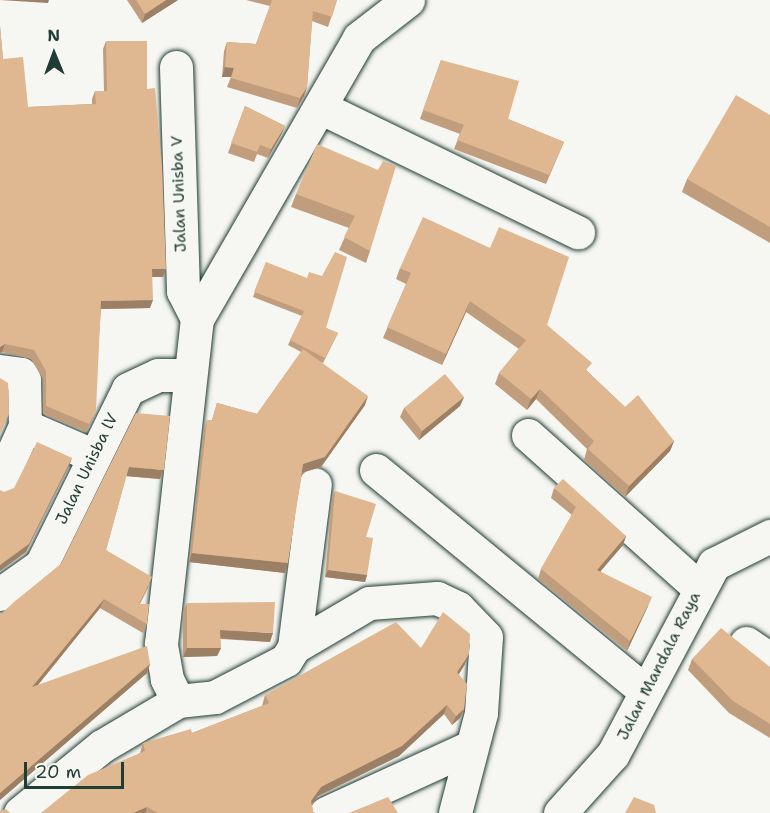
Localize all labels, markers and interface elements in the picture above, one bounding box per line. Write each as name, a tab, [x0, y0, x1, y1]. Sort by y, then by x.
north arrow	[24, 24, 84, 84]
text: N	[47, 25, 60, 46]
street label: Jalan Unisba V	[167, 135, 191, 253]
street label: Jalan Unisba lV	[52, 410, 122, 528]
street label: Jalan Mandala Raya	[613, 589, 705, 743]
scale bar	[27, 750, 128, 788]
text: 20 m	[35, 760, 81, 784]

